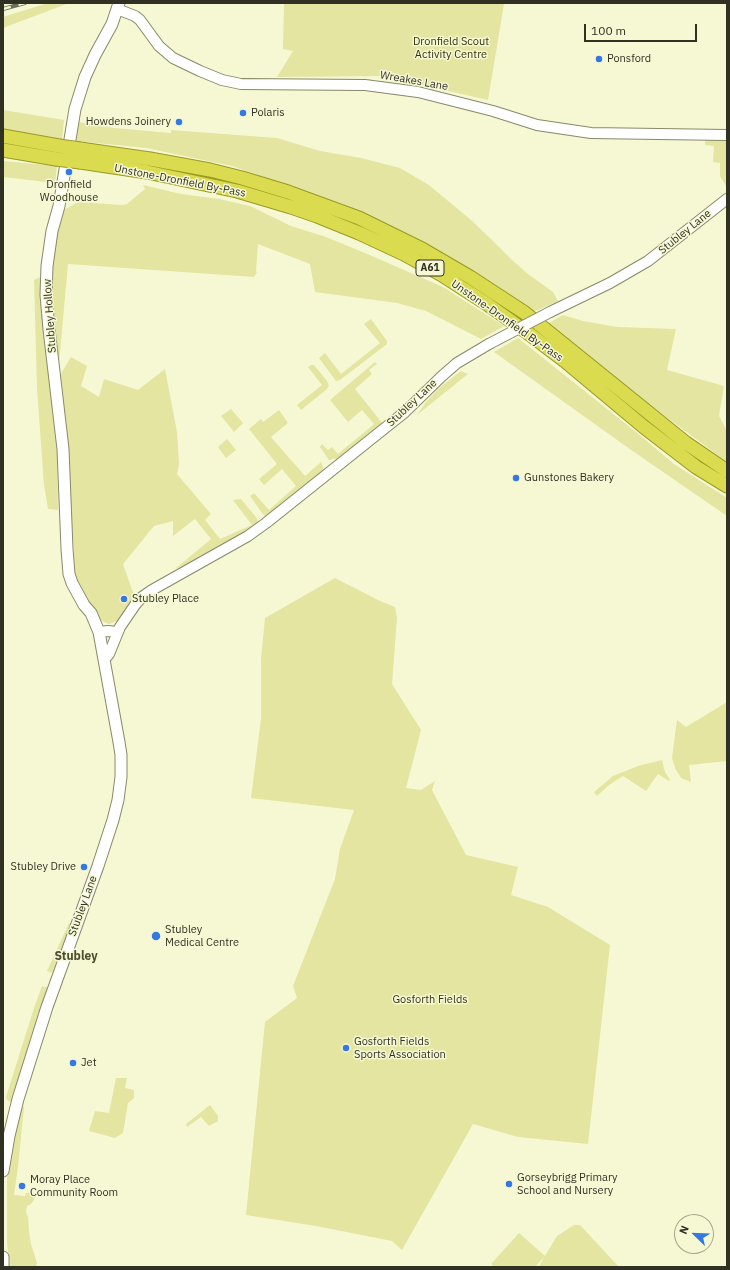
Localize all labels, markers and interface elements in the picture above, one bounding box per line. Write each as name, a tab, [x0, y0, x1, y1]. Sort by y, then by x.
scale bar	[586, 16, 699, 42]
text: 100 m	[591, 23, 626, 38]
park label: Dronfield Scout Activity Centre	[413, 35, 489, 61]
place label: Ponsford	[607, 52, 651, 66]
marker: Ponsford	[594, 54, 604, 64]
street label: Wreakes Lane	[379, 69, 449, 93]
place label: Polaris	[251, 106, 285, 120]
marker: Polaris	[238, 108, 248, 118]
place label: Howdens Joinery	[86, 115, 171, 129]
marker: Howdens Joinery	[174, 117, 184, 127]
street label: Unstone-Dronfield By-Pass	[113, 162, 247, 200]
marker: Dronfield Woodhouse	[64, 167, 74, 177]
place label: Dronfield Woodhouse	[40, 178, 98, 204]
street label: Stubley Lane	[656, 207, 714, 257]
road number: A61	[416, 260, 444, 276]
street label: Unstone-Dronfield By-Pass	[448, 277, 566, 365]
street label: Stubley Hollow	[41, 278, 59, 354]
street label: Stubley Lane	[384, 376, 440, 430]
place label: Gunstones Bakery	[524, 471, 614, 485]
marker: Gunstones Bakery	[511, 473, 521, 483]
place label: Stubley Place	[132, 592, 199, 606]
marker: Stubley Place	[119, 594, 129, 604]
place label: Stubley Drive	[11, 860, 76, 874]
marker: Stubley Drive	[79, 862, 89, 872]
street label: Stubley Lane	[66, 874, 100, 938]
place label: Stubley Medical Centre	[165, 923, 239, 949]
marker: Stubley Medical Centre	[150, 930, 162, 942]
district label: Stubley	[54, 950, 98, 964]
park label: Gosforth Fields	[392, 993, 468, 1007]
place label: Gosforth Fields Sports Association	[354, 1035, 446, 1061]
marker: Gosforth Fields Sports Association	[341, 1043, 351, 1053]
place label: Jet	[81, 1056, 97, 1070]
marker: Jet	[68, 1058, 78, 1068]
place label: Gorseybrigg Primary School and Nursery	[517, 1171, 618, 1197]
place label: Moray Place Community Room	[30, 1173, 118, 1199]
marker: Gorseybrigg Primary School and Nursery	[504, 1179, 514, 1189]
marker: Moray Place Community Room	[17, 1181, 27, 1191]
north arrow	[674, 1214, 714, 1254]
text: N	[676, 1223, 692, 1236]

